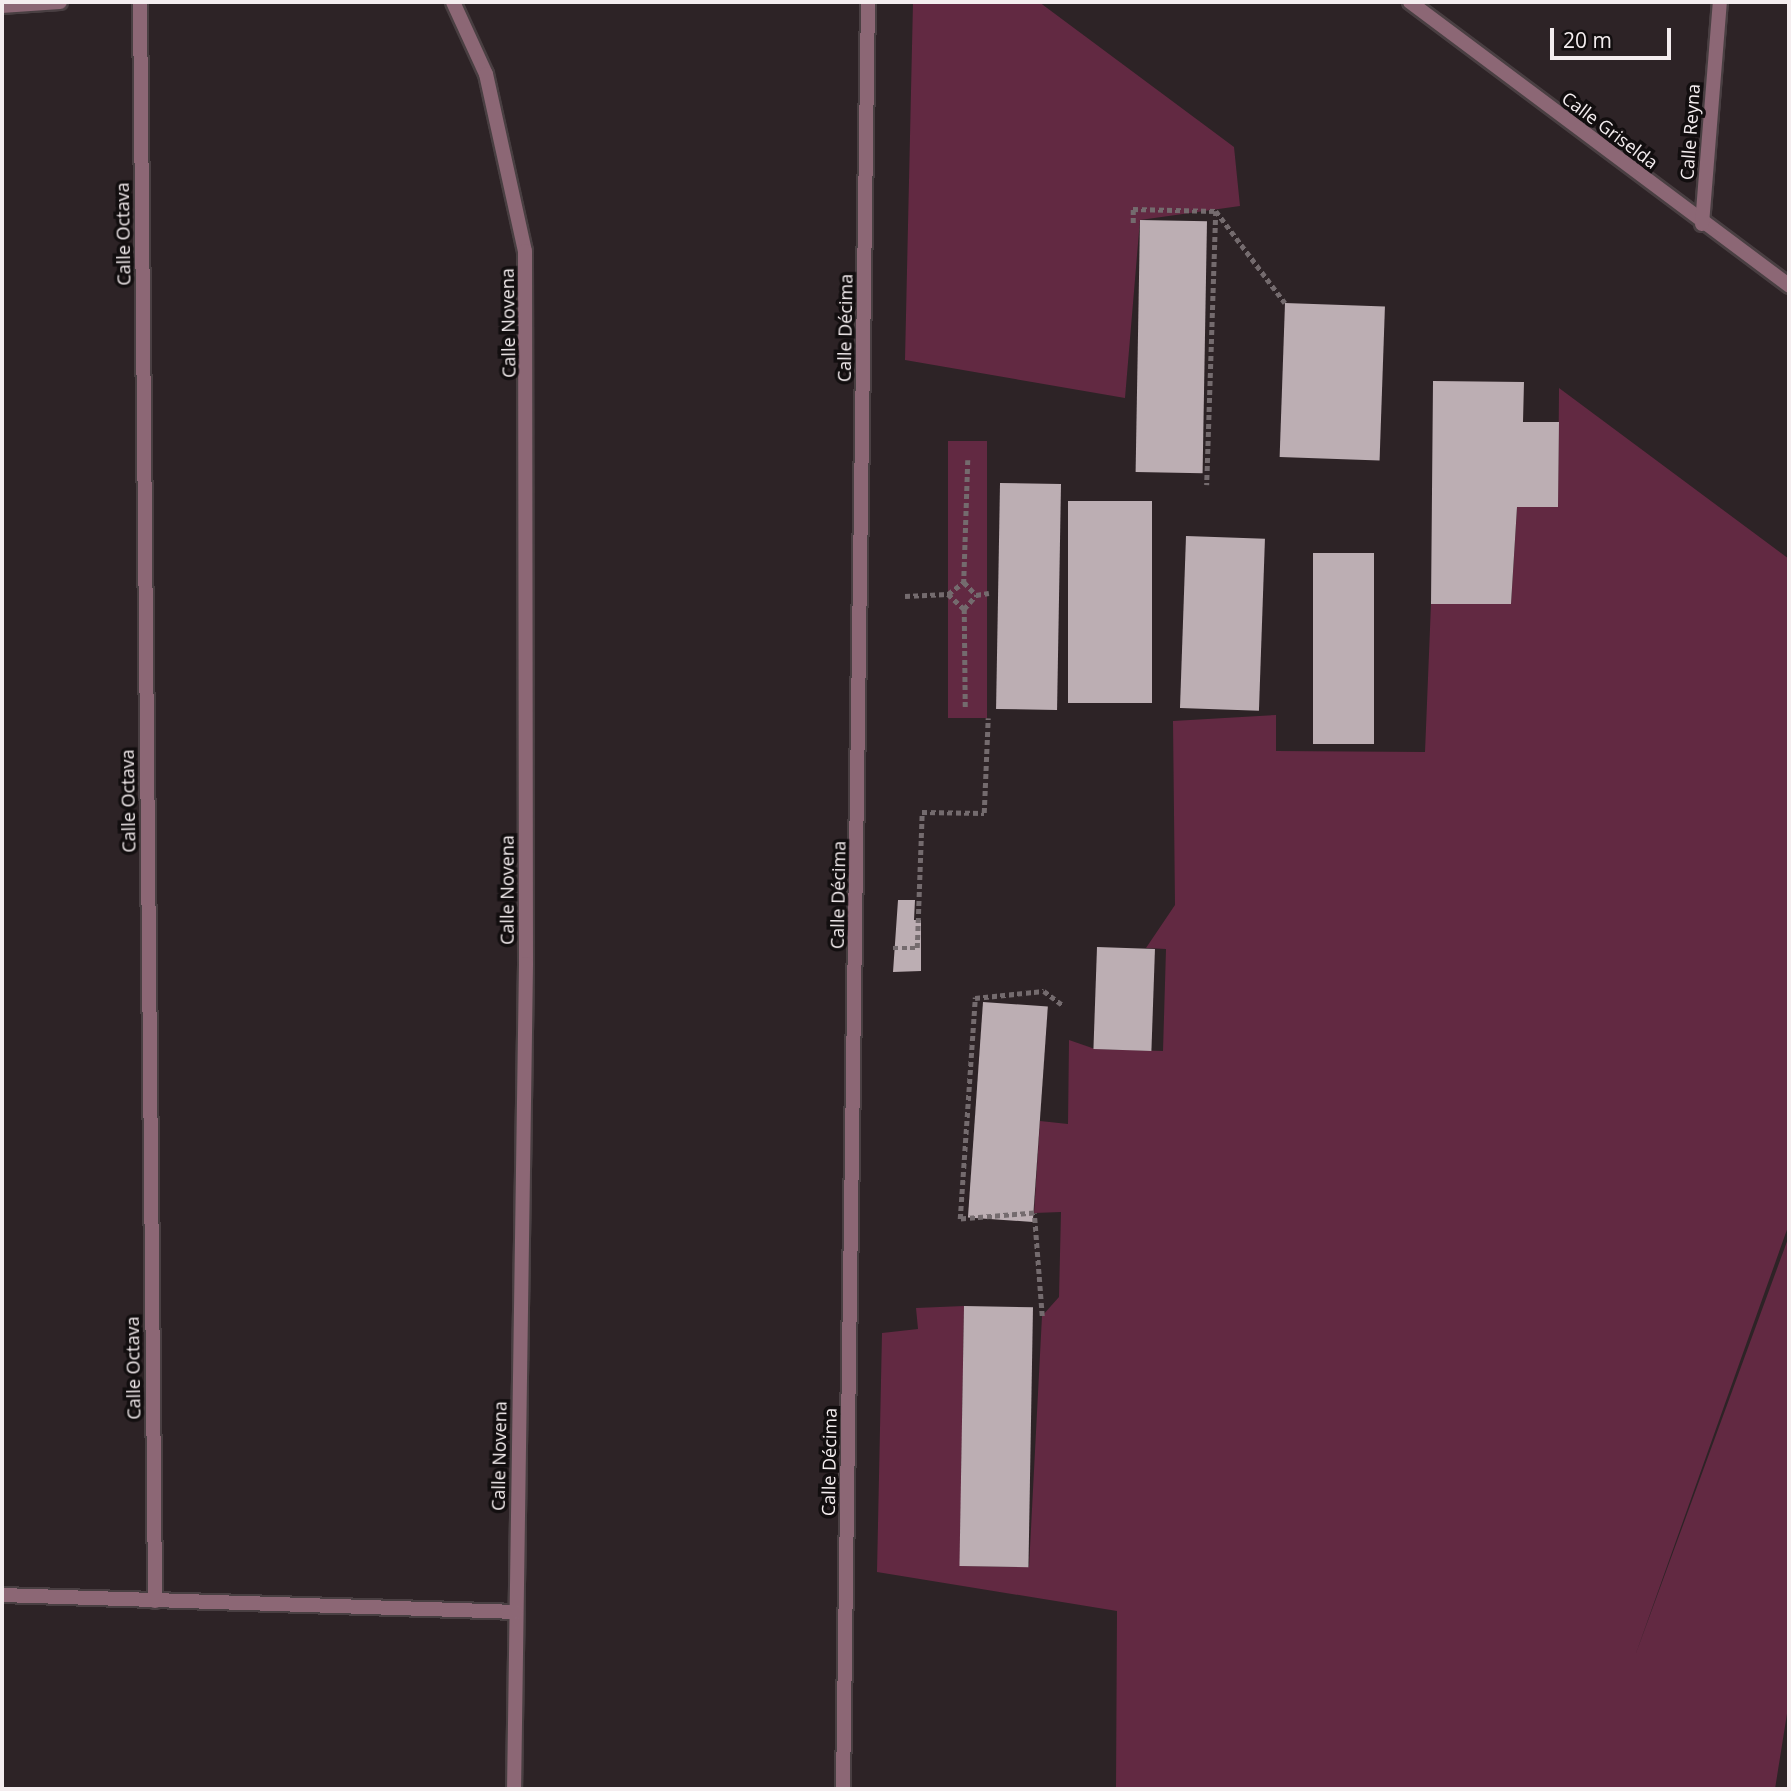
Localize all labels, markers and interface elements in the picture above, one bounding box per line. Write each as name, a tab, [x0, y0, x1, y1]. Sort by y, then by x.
scale bar	[1553, 14, 1674, 58]
text: 20 m	[1563, 26, 1612, 54]
street label: Calle Reyna	[1676, 83, 1704, 181]
street label: Calle Griselda	[1558, 87, 1662, 173]
street label: Calle Octava	[111, 182, 135, 286]
street label: Calle Novena	[496, 268, 520, 378]
street label: Calle Décima	[833, 274, 857, 382]
street label: Calle Octava	[116, 749, 140, 853]
street label: Calle Novena	[496, 835, 518, 945]
street label: Calle Décima	[826, 841, 850, 949]
street label: Calle Octava	[121, 1316, 145, 1420]
street label: Calle Novena	[487, 1401, 511, 1511]
street label: Calle Décima	[817, 1408, 841, 1516]

